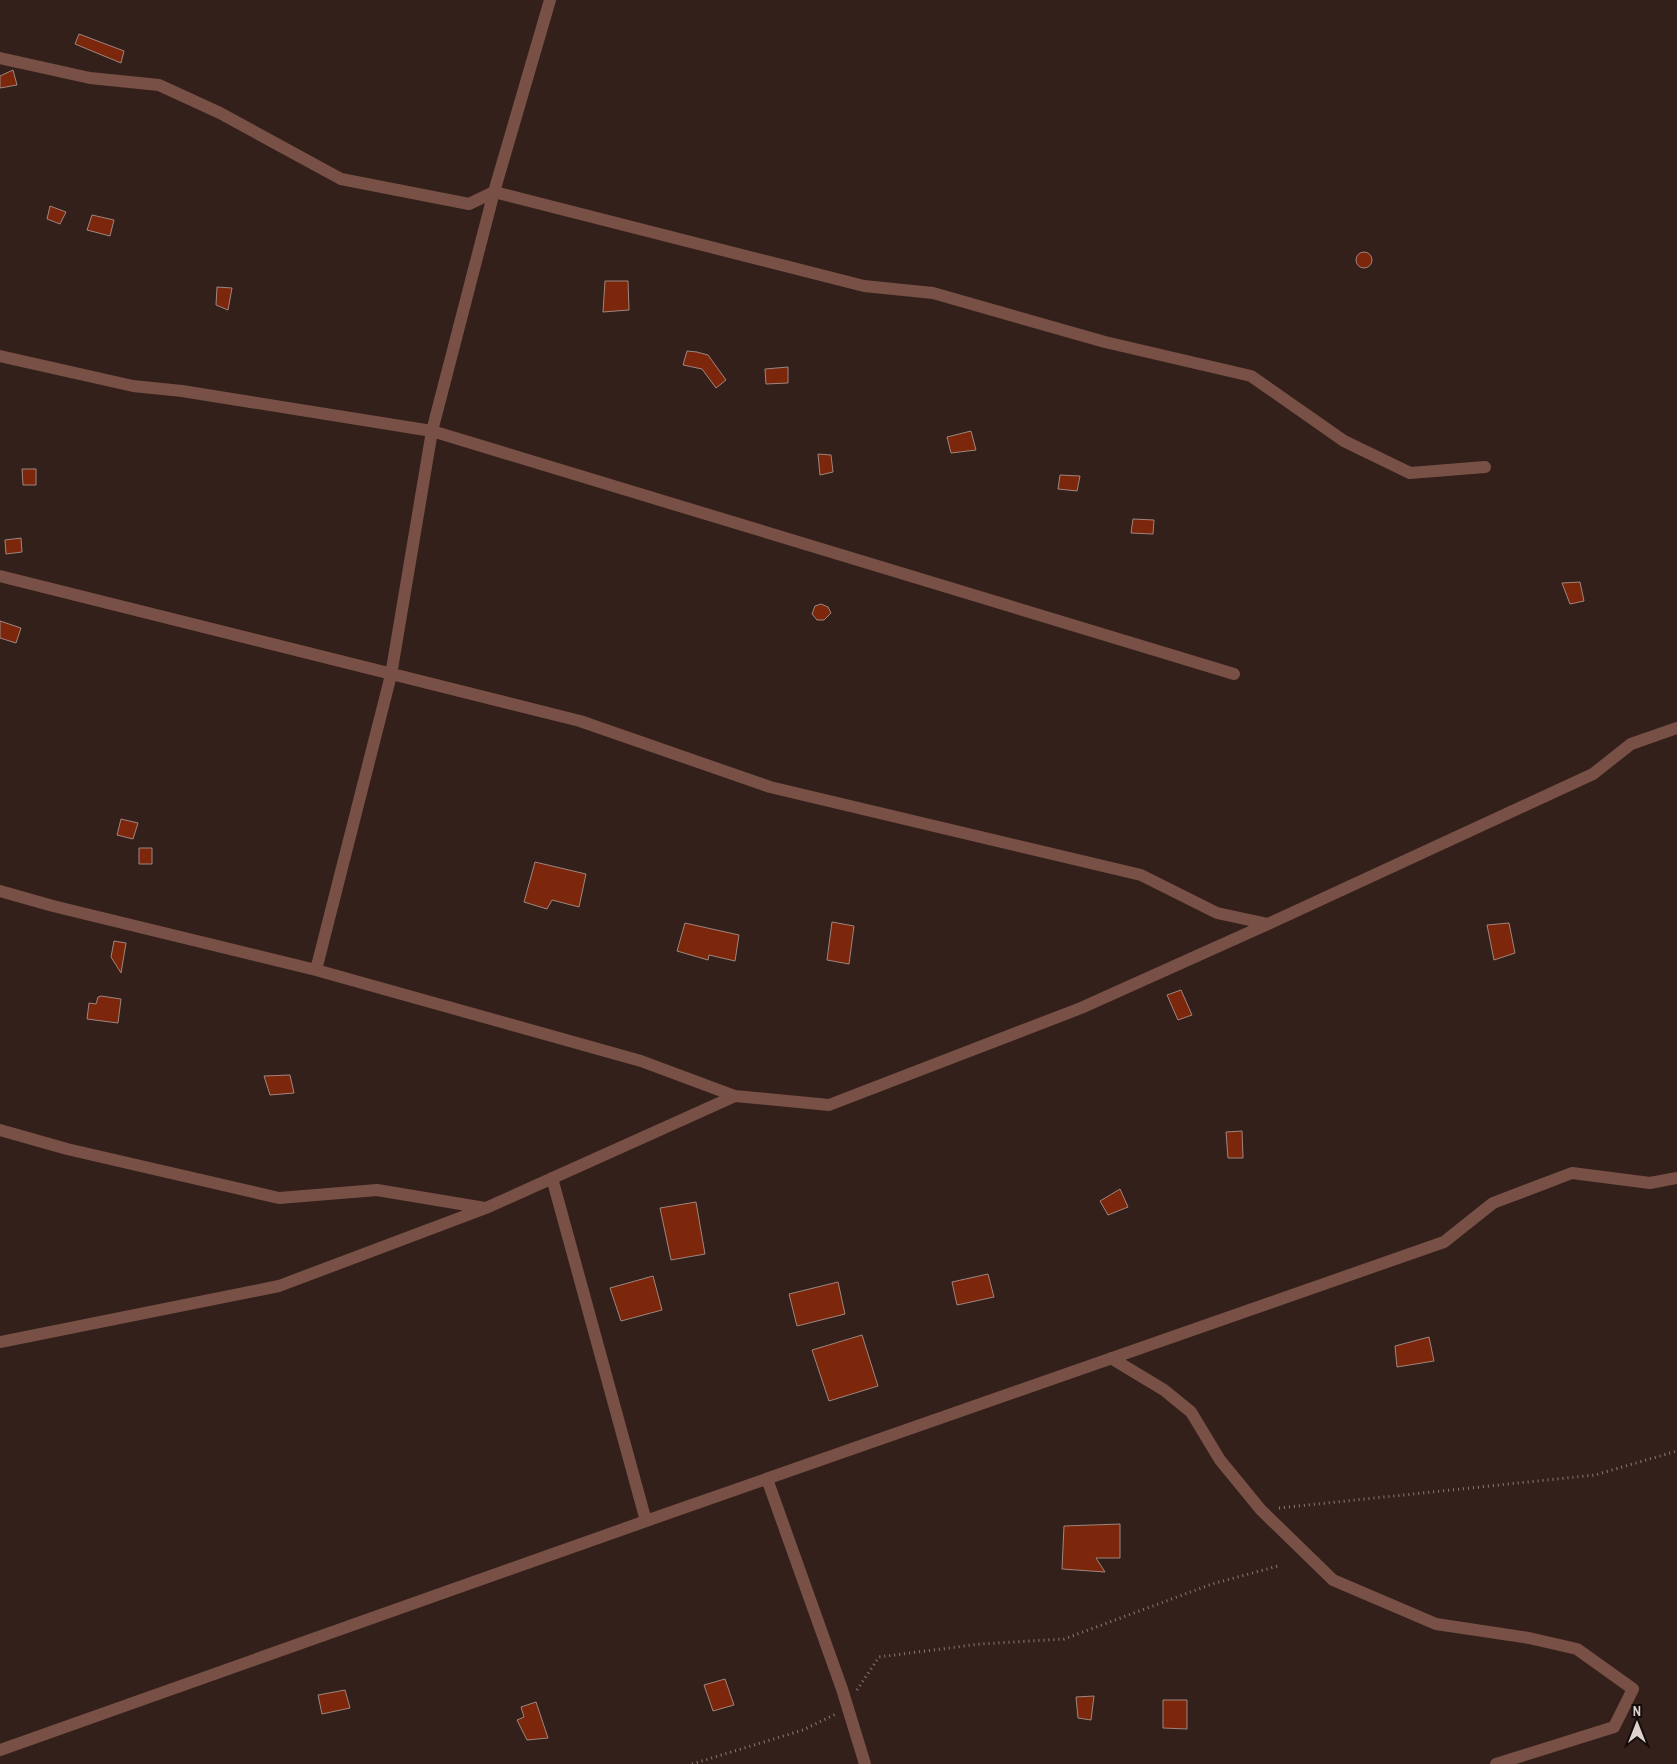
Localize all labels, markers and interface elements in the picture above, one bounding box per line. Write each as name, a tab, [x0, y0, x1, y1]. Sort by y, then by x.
north arrow	[1612, 1699, 1662, 1749]
text: N	[1633, 1702, 1641, 1720]

